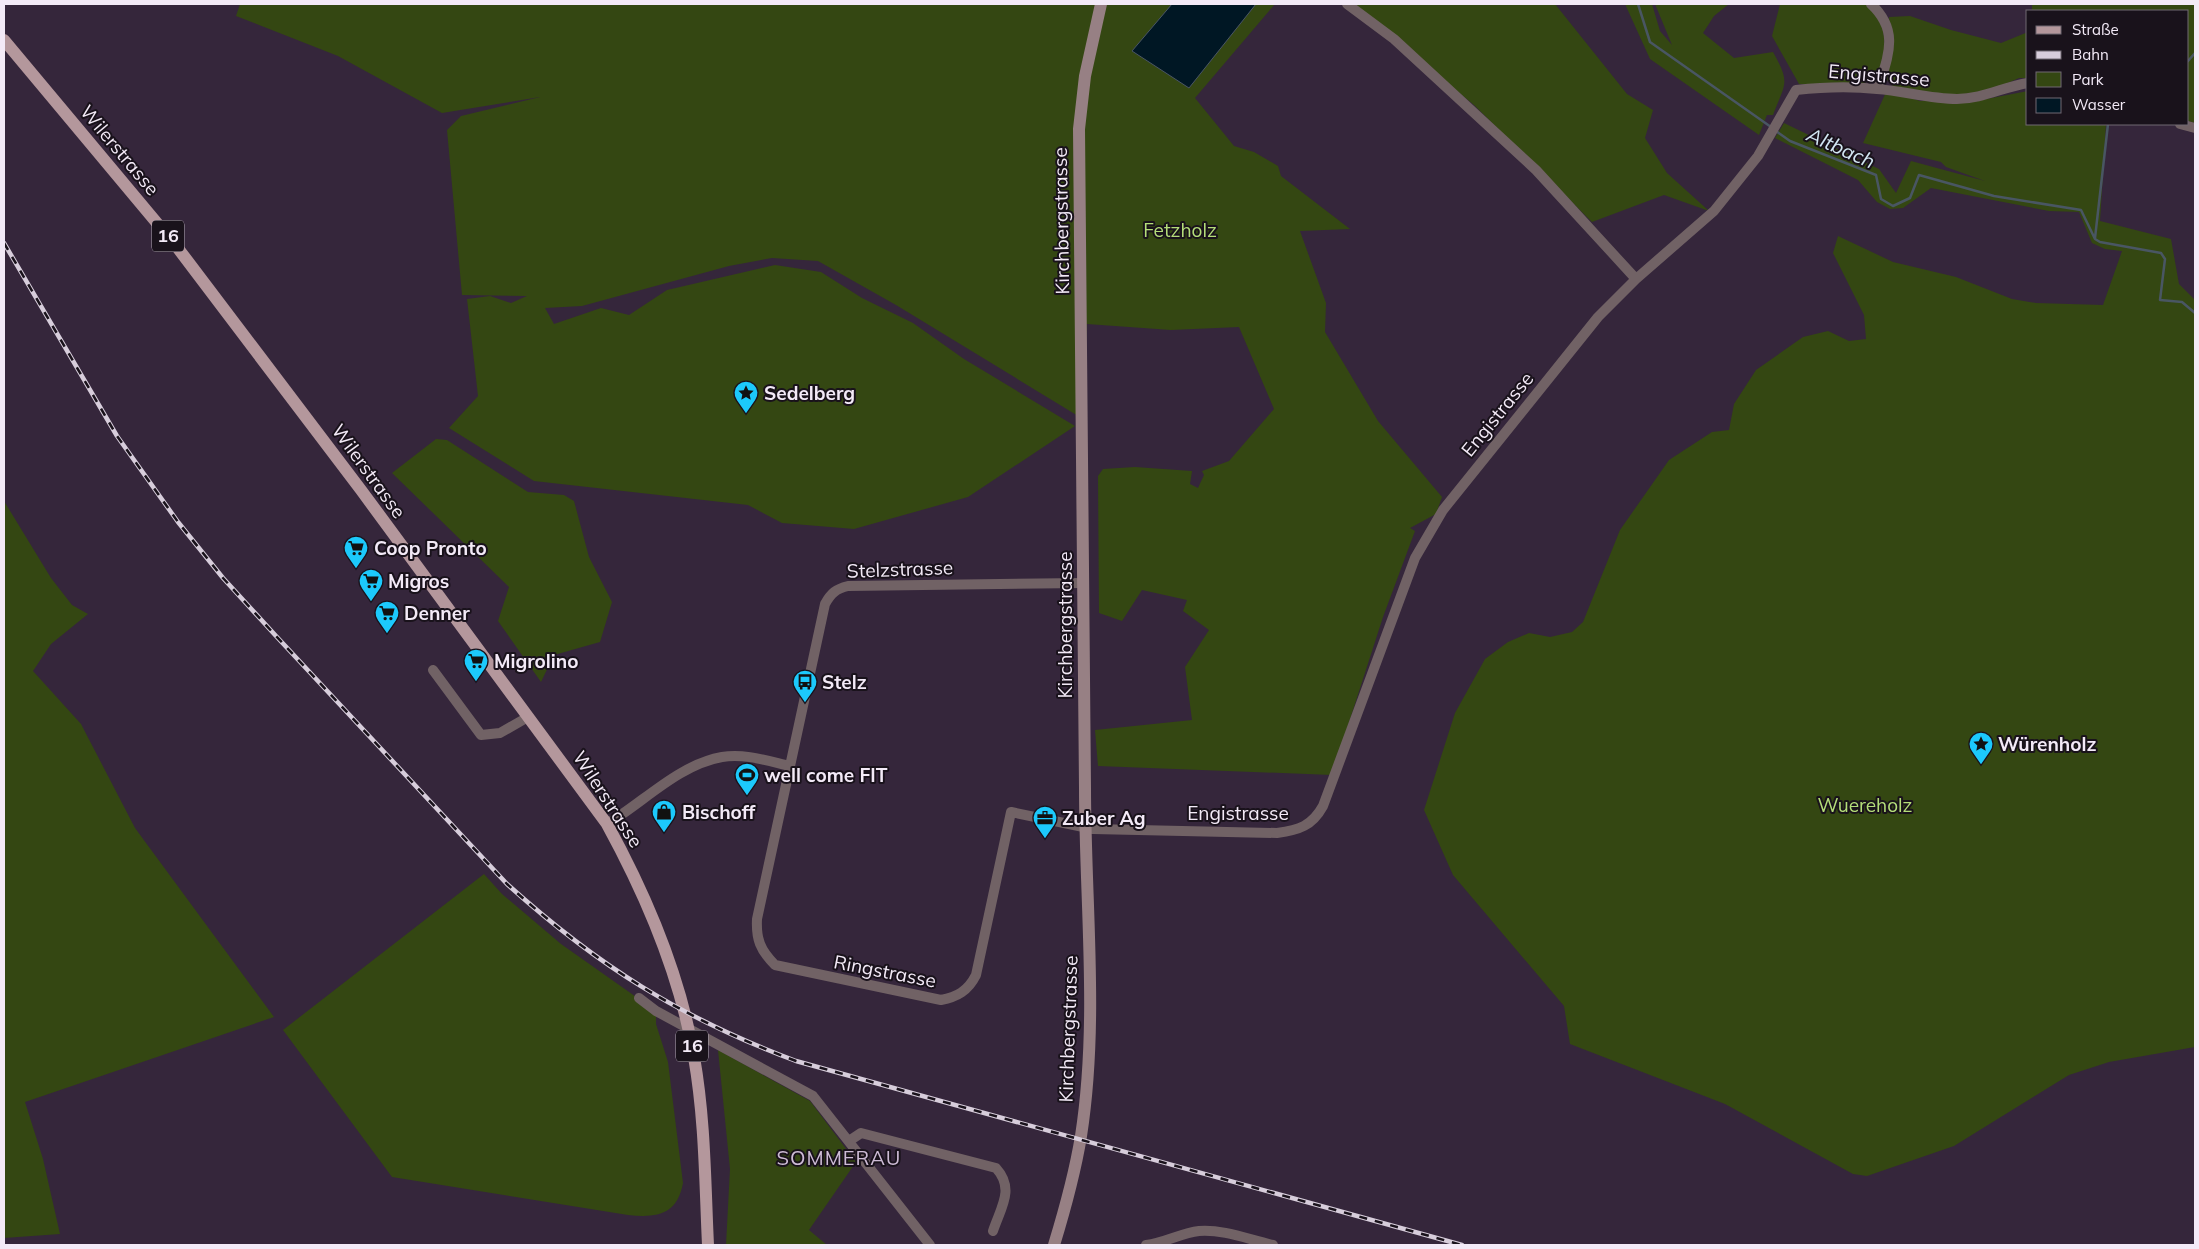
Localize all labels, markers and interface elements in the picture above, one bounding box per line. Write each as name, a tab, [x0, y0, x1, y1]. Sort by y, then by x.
legend	[2026, 10, 2189, 125]
text: Straße	[2072, 20, 2119, 39]
text: Bahn	[2072, 45, 2109, 64]
street label: Engistrasse	[1827, 59, 1931, 91]
text: Park	[2072, 70, 2104, 89]
text: Wasser	[2072, 95, 2126, 114]
street label: Wilerstrasse	[75, 100, 165, 200]
water label: Altbach	[1802, 121, 1879, 174]
street label: Kirchbergstrasse	[1048, 147, 1074, 295]
park label: Fetzholz	[1143, 218, 1217, 242]
road number: 16	[152, 220, 184, 252]
street label: Engistrasse	[1456, 367, 1538, 461]
place icon: Sedelberg	[733, 380, 759, 414]
place label: Sedelberg	[764, 381, 855, 405]
street label: Wilerstrasse	[327, 419, 411, 523]
supermarket icon: Coop Pronto	[343, 535, 369, 569]
place label: Coop Pronto	[374, 536, 487, 560]
street label: Kirchbergstrasse	[1053, 551, 1077, 699]
street label: Stelzstrasse	[846, 555, 954, 583]
supermarket icon: Migros	[358, 568, 384, 602]
place label: Migros	[388, 569, 449, 593]
supermarket icon: Denner	[374, 600, 400, 634]
place label: Denner	[404, 601, 470, 625]
supermarket icon: Migrolino	[463, 648, 489, 682]
place label: Migrolino	[494, 649, 579, 673]
bus stop icon: Stelz	[792, 669, 818, 703]
place label: Stelz	[822, 670, 867, 694]
place icon: Würenholz	[1968, 731, 1994, 765]
place label: Würenholz	[1998, 732, 2097, 756]
street label: Wilerstrasse	[568, 746, 648, 852]
sports icon: well come FIT	[734, 762, 760, 796]
place label: well come FIT	[764, 763, 888, 787]
park label: Wuereholz	[1818, 793, 1913, 817]
shop icon: Bischoff	[651, 799, 677, 833]
place label: Bischoff	[682, 800, 756, 824]
street label: Engistrasse	[1187, 801, 1289, 825]
office icon: Zuber Ag	[1032, 805, 1058, 839]
place label: Zuber Ag	[1062, 806, 1146, 830]
street label: Ringstrasse	[832, 949, 938, 993]
street label: Kirchbergstrasse	[1053, 955, 1083, 1103]
road number: 16	[676, 1030, 708, 1062]
district label: SOMMERAU	[777, 1145, 901, 1170]

